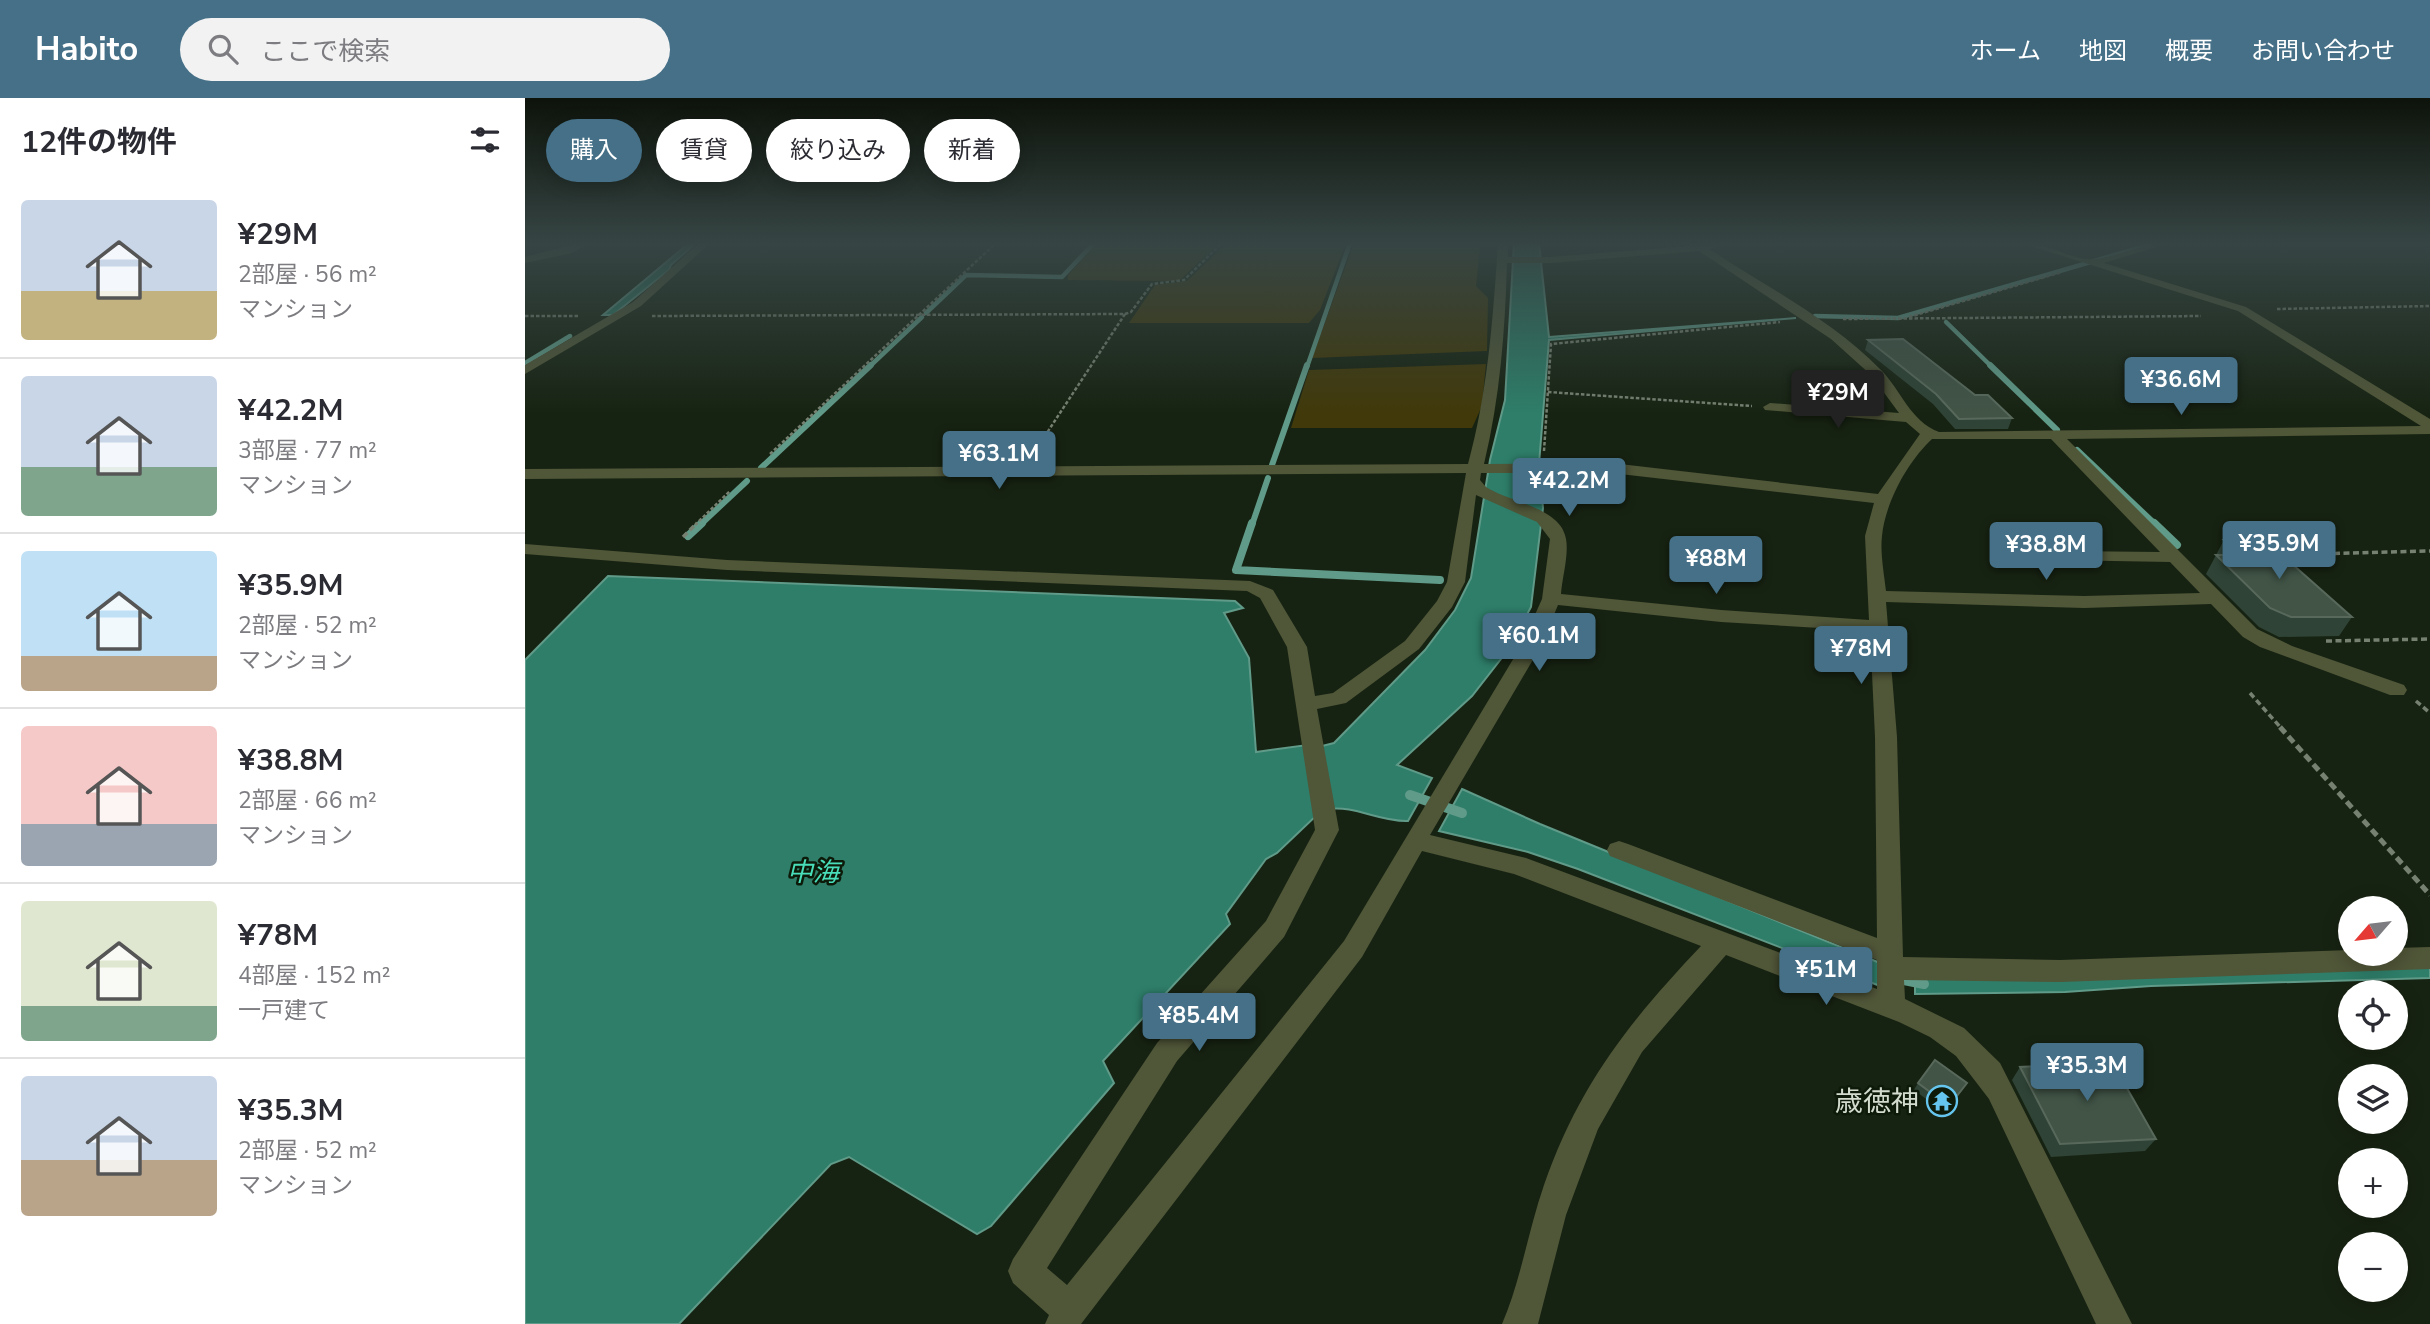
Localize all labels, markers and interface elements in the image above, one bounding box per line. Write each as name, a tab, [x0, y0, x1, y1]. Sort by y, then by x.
search box	[180, 18, 670, 81]
text: Habito	[35, 27, 138, 72]
icon: search	[204, 30, 242, 68]
text: ここで検索	[260, 34, 390, 69]
text: ホーム	[1970, 35, 2041, 67]
text: 地図	[2079, 35, 2127, 67]
text: 概要	[2165, 35, 2213, 67]
text: お問い合わせ	[2251, 35, 2395, 67]
chip: 購入	[546, 119, 642, 182]
chip: 賃貸	[656, 119, 752, 182]
chip: 絞り込み	[766, 119, 910, 182]
chip: 新着	[924, 119, 1020, 182]
icon: filters	[466, 121, 504, 159]
text: 12件の物件	[21, 122, 177, 163]
text: ¥29M	[238, 214, 318, 255]
icon: home	[77, 228, 161, 312]
text: 2部屋 · 56 m²	[238, 259, 377, 290]
text: マンション	[238, 294, 353, 325]
pin: ¥36.6M	[2124, 358, 2238, 417]
text: ¥36.6M	[2141, 364, 2221, 395]
pin: ¥29M	[1797, 370, 1879, 430]
text: ¥29M	[1807, 377, 1869, 408]
text: ¥42.2M	[238, 390, 343, 431]
icon: home	[77, 404, 161, 488]
pin: ¥63.1M	[942, 432, 1056, 491]
text: 3部屋 · 77 m²	[238, 435, 377, 466]
text: ¥63.1M	[959, 438, 1039, 469]
pin: ¥42.2M	[1512, 458, 1626, 518]
text: ¥42.2M	[1529, 465, 1609, 496]
text: マンション	[238, 470, 353, 501]
pin: ¥38.8M	[1989, 522, 2103, 582]
pin: ¥35.9M	[2222, 522, 2336, 581]
text: ¥35.9M	[2239, 528, 2319, 559]
text: ¥38.8M	[2006, 529, 2086, 560]
pin: ¥88M	[1675, 536, 1757, 596]
text: ¥88M	[1685, 543, 1747, 574]
text: ¥35.9M	[238, 565, 343, 606]
icon: home	[77, 579, 161, 663]
text: 2部屋 · 52 m²	[238, 610, 377, 641]
pin: ¥60.1M	[1482, 614, 1596, 673]
text: ¥60.1M	[1499, 620, 1579, 651]
pin: ¥78M	[1820, 626, 1902, 686]
text: ¥78M	[1830, 633, 1892, 664]
text: マンション	[238, 645, 353, 676]
text: ¥38.8M	[238, 740, 343, 781]
icon: home	[77, 754, 161, 838]
text: 2部屋 · 66 m²	[238, 785, 377, 816]
text: マンション	[238, 820, 353, 851]
water label: 中海	[787, 855, 843, 890]
north arrow	[2338, 896, 2408, 966]
map controls	[2338, 896, 2408, 1302]
text: ¥78M	[238, 915, 318, 956]
icon: home	[77, 929, 161, 1013]
pin: ¥51M	[1785, 948, 1867, 1007]
text: ¥51M	[1795, 954, 1857, 985]
text: 4部屋 · 152 m²	[238, 960, 391, 991]
button: locate	[2338, 980, 2408, 1050]
pin: ¥85.4M	[1142, 993, 1256, 1053]
text: 一戸建て	[238, 995, 330, 1026]
text: ¥85.4M	[1159, 1000, 1239, 1031]
pin: ¥35.3M	[2030, 1044, 2144, 1103]
text: ¥35.3M	[2047, 1050, 2127, 1081]
button: layers	[2338, 1064, 2408, 1134]
place label: 歳徳神	[1835, 1083, 1919, 1121]
temple icon: 歳徳神	[1925, 1084, 1959, 1118]
text: ¥35.3M	[238, 1090, 343, 1131]
icon: home	[77, 1104, 161, 1188]
text: 2部屋 · 52 m²	[238, 1135, 377, 1166]
button: +	[2338, 1148, 2408, 1218]
text: マンション	[238, 1170, 353, 1201]
button: −	[2338, 1232, 2408, 1302]

